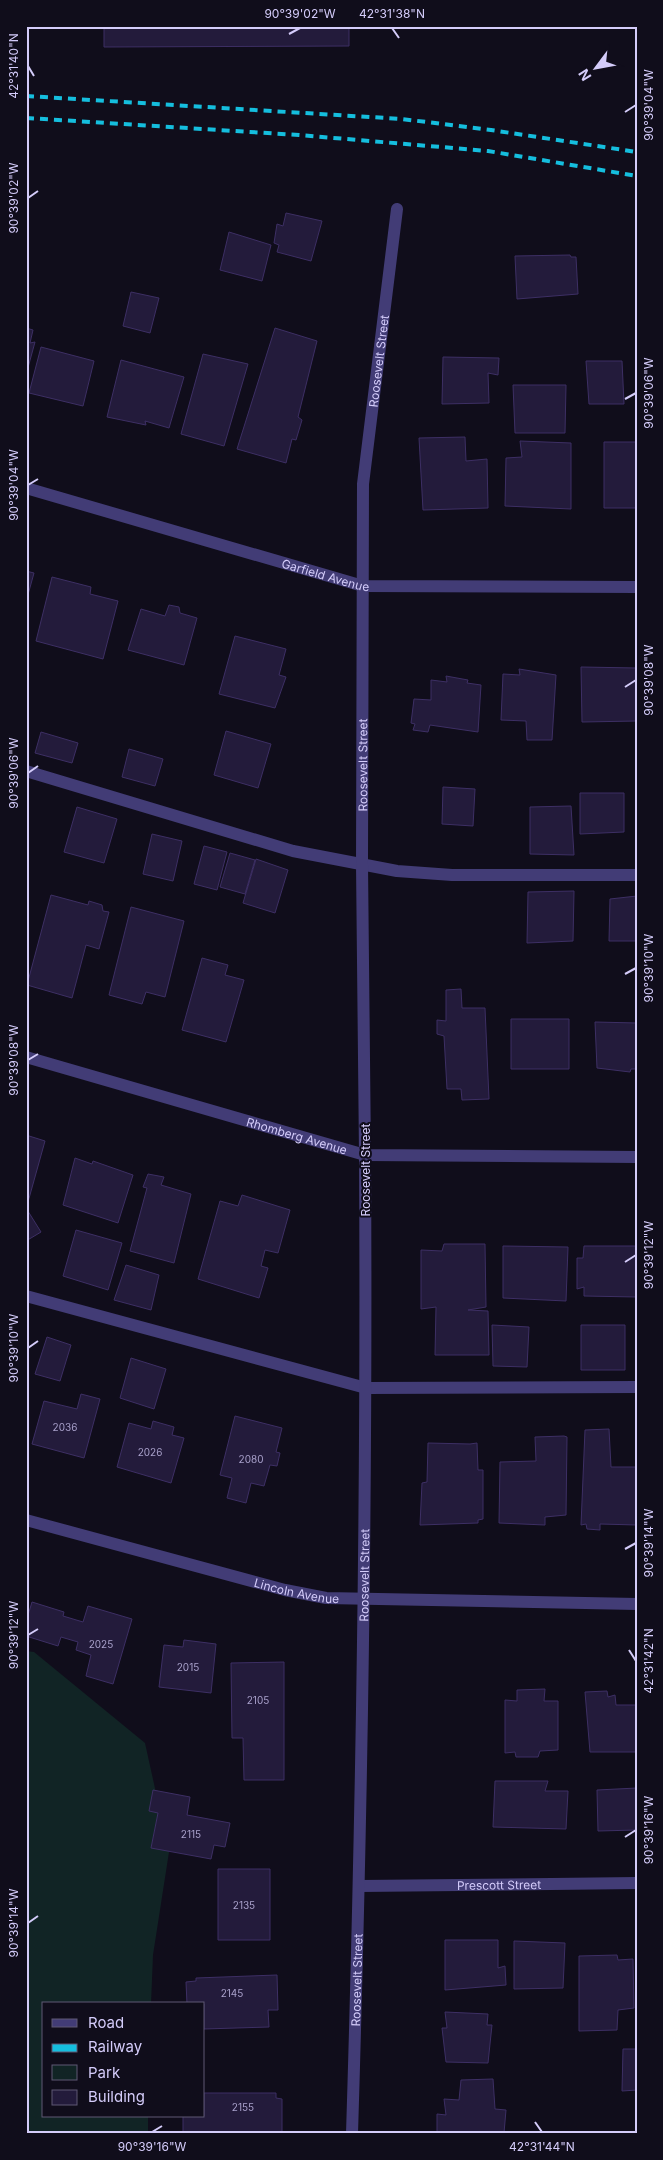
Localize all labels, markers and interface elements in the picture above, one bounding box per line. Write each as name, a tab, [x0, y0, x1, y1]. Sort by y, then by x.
text: 90°39'02"W	[264, 6, 336, 21]
text: 42°31'38"N	[359, 6, 425, 21]
text: 42°31'40"N	[6, 33, 21, 99]
north arrow	[570, 42, 620, 92]
text: N	[575, 66, 595, 84]
text: 90°39'04"W	[641, 69, 656, 141]
text: 90°39'02"W	[6, 162, 21, 234]
street label: Roosevelt Street	[365, 314, 391, 408]
text: 90°39'06"W	[641, 357, 656, 429]
text: 90°39'04"W	[6, 449, 21, 521]
street label: Garfield Avenue	[280, 555, 369, 594]
text: 90°39'08"W	[641, 644, 656, 716]
street label: Roosevelt Street	[355, 718, 370, 811]
text: 90°39'06"W	[6, 737, 21, 809]
text: 90°39'10"W	[641, 933, 656, 1002]
text: 90°39'08"W	[6, 1024, 21, 1096]
street label: Rhomberg Avenue	[245, 1114, 349, 1157]
street label: Roosevelt Street	[358, 1124, 373, 1216]
text: 90°39'12"W	[641, 1221, 656, 1289]
text: 90°39'10"W	[6, 1313, 21, 1382]
house number: 2036	[53, 1421, 77, 1433]
house number: 2026	[138, 1446, 162, 1458]
house number: 2080	[239, 1453, 263, 1465]
text: 90°39'14"W	[641, 1508, 656, 1577]
street label: Roosevelt Street	[356, 1529, 372, 1622]
street label: Lincoln Avenue	[253, 1575, 339, 1606]
text: 90°39'12"W	[6, 1601, 21, 1669]
text: 42°31'42"N	[641, 1628, 656, 1694]
house number: 2025	[89, 1638, 113, 1650]
house number: 2015	[177, 1661, 199, 1673]
house number: 2105	[247, 1694, 269, 1706]
text: 90°39'16"W	[641, 1795, 656, 1864]
house number: 2115	[181, 1828, 201, 1840]
street label: Prescott Street	[457, 1877, 541, 1892]
text: 90°39'14"W	[6, 1888, 21, 1957]
house number: 2135	[233, 1899, 255, 1911]
street label: Roosevelt Street	[348, 1933, 365, 2027]
house number: 2145	[221, 1987, 243, 1999]
legend	[42, 2002, 205, 2118]
text: Road	[88, 2013, 124, 2032]
text: Railway	[88, 2037, 143, 2056]
text: Park	[88, 2063, 121, 2082]
text: Building	[88, 2087, 145, 2106]
house number: 2155	[232, 2101, 254, 2113]
text: 90°39'16"W	[118, 2139, 187, 2154]
text: 42°31'44"N	[509, 2139, 575, 2154]

